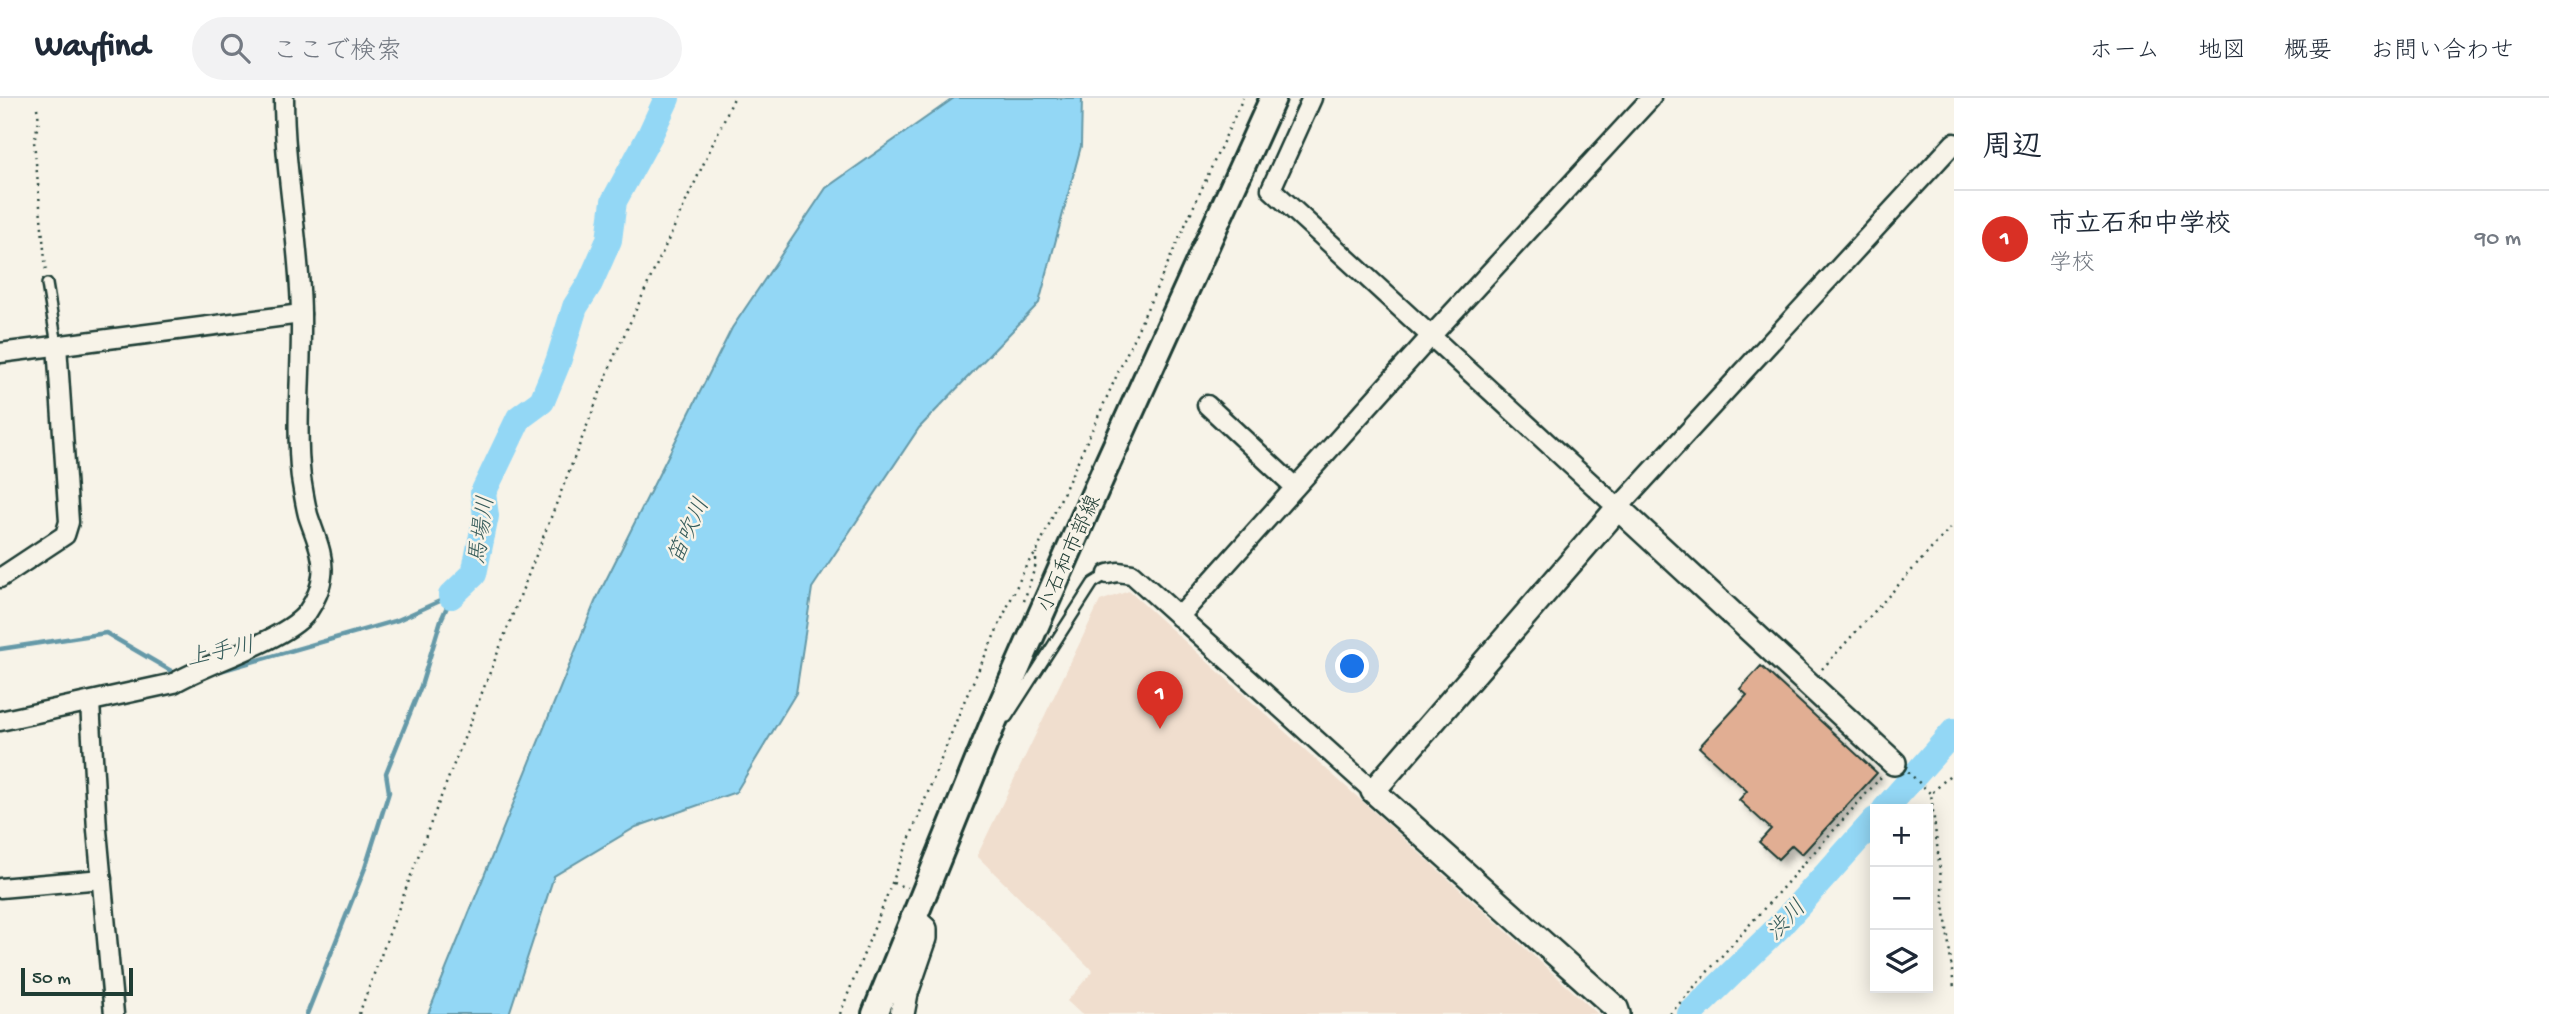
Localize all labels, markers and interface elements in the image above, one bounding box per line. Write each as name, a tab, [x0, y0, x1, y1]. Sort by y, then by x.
search box	[192, 17, 682, 80]
text: Wayfind	[35, 29, 150, 67]
icon: search	[216, 29, 254, 67]
text: ここで検索	[272, 38, 402, 69]
text: ホーム	[2089, 38, 2160, 67]
text: 地図	[2198, 38, 2246, 67]
text: 概要	[2284, 38, 2332, 67]
text: お問い合わせ	[2370, 38, 2514, 67]
text: 周辺	[1982, 132, 2042, 167]
text: 市立石和中学校	[2049, 211, 2231, 242]
text: 1	[2000, 226, 2010, 253]
text: 90 m	[2475, 226, 2521, 253]
text: 学校	[2049, 251, 2095, 278]
street label: 小石和市部線	[1033, 491, 1108, 617]
water label: 馬場川	[465, 494, 502, 567]
water label: 笛吹川	[662, 494, 717, 568]
water label: 上手川	[184, 632, 257, 674]
your location	[1335, 649, 1369, 683]
pin: 1	[1137, 671, 1183, 729]
map controls	[1870, 804, 1933, 993]
button: +	[1870, 804, 1933, 867]
button: −	[1870, 867, 1933, 930]
water label: 渋川	[1761, 895, 1813, 947]
button: layers	[1870, 930, 1933, 993]
scale bar	[21, 965, 133, 997]
text: 50 m	[32, 968, 71, 991]

